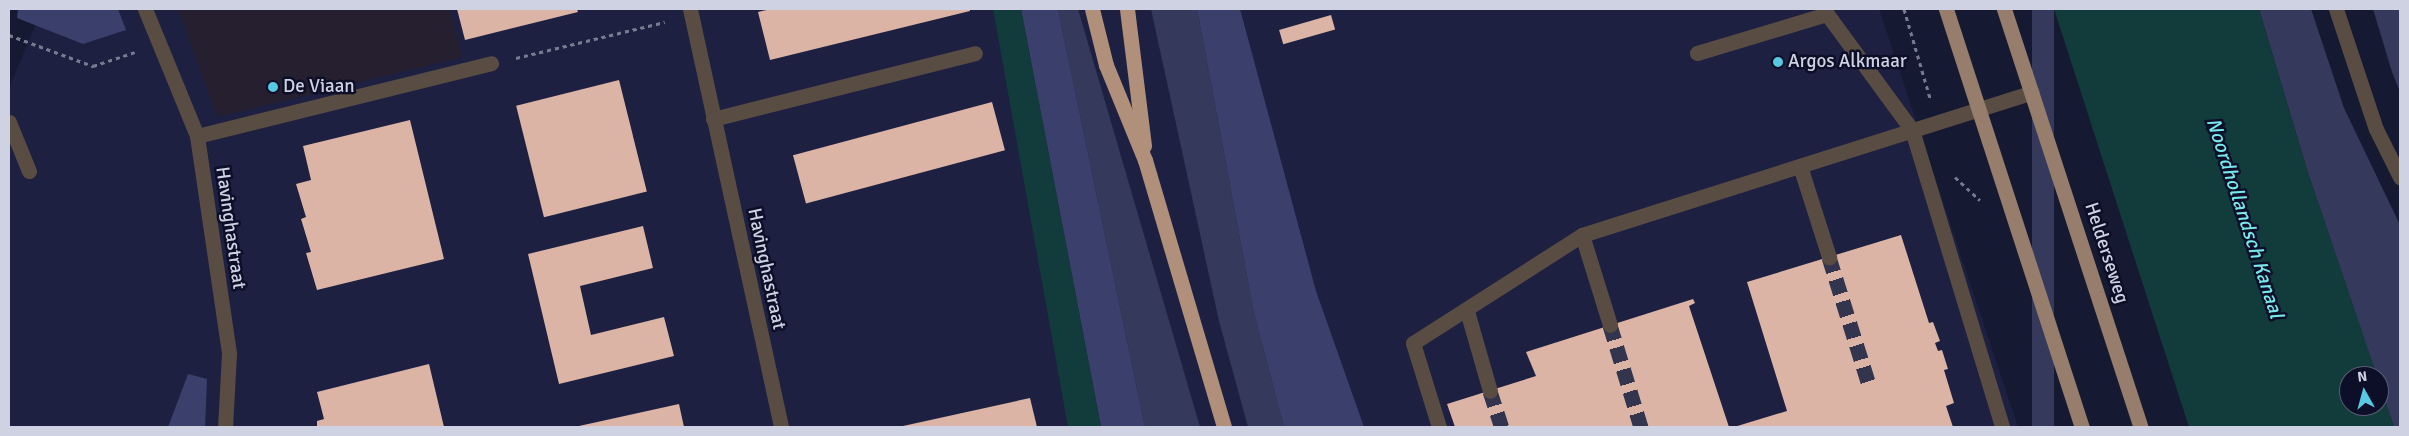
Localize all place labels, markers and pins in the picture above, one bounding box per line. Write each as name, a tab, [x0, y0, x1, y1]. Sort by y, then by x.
place label: Argos Alkmaar	[1788, 51, 1907, 73]
marker: Argos Alkmaar	[1772, 56, 1784, 68]
place label: De Viaan	[283, 76, 355, 98]
marker: De Viaan	[267, 81, 279, 93]

